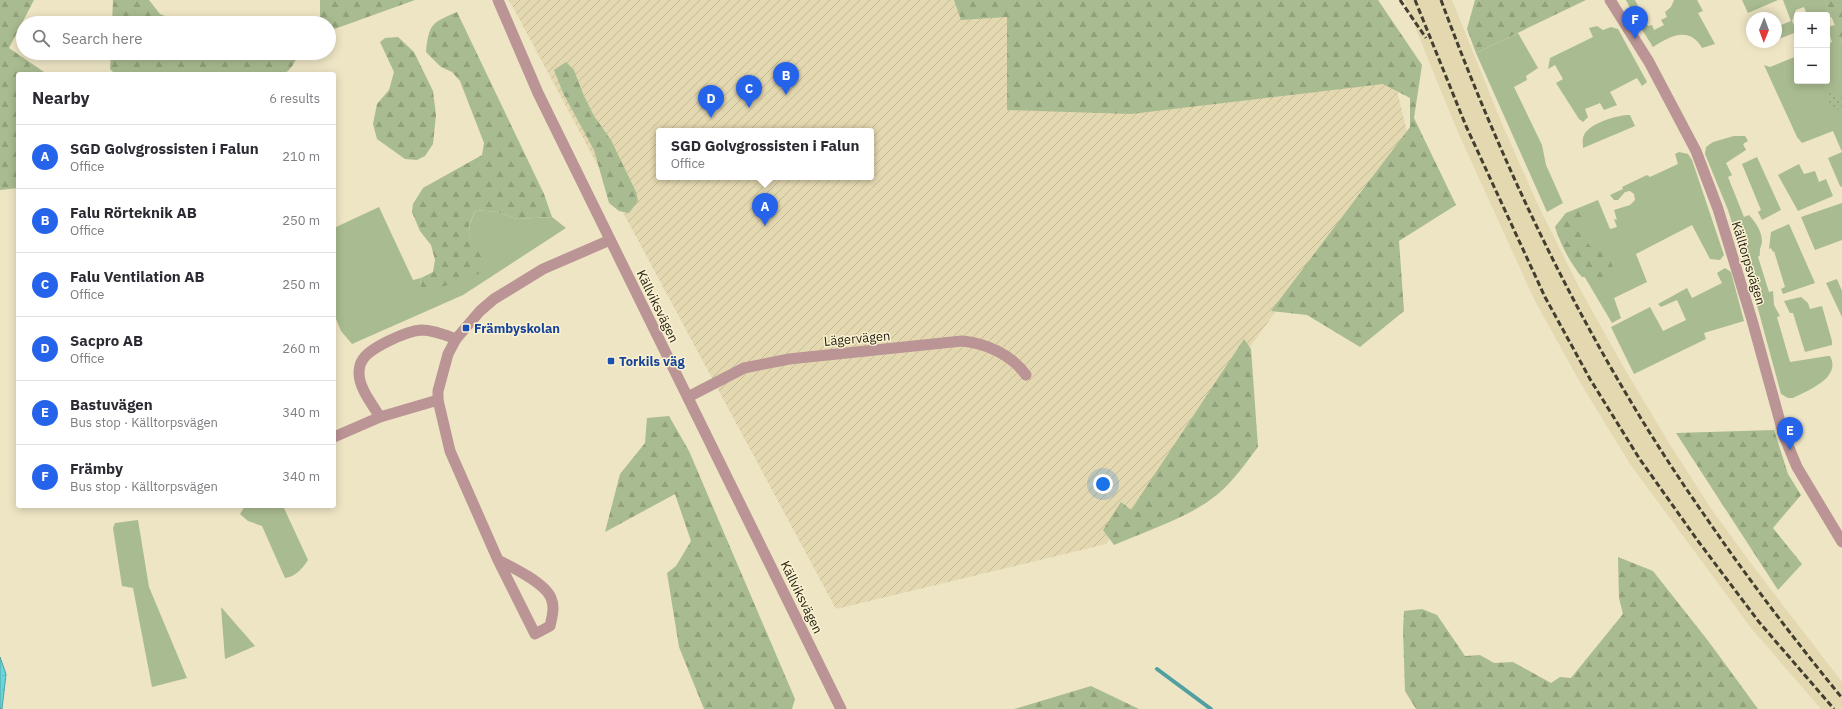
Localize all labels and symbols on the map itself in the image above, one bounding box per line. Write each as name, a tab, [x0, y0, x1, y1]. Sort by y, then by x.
pin: F	[1622, 6, 1648, 39]
north arrow	[1746, 12, 1782, 48]
pin: B	[773, 62, 799, 95]
pin: C	[736, 75, 762, 108]
pin: D	[698, 85, 724, 118]
pin: A	[752, 193, 778, 226]
street label: Källtorpsvägen	[1728, 219, 1769, 307]
street label: Källviksvägen	[633, 267, 682, 345]
place label: Främbyskolan	[474, 320, 560, 337]
marker: Främbyskolan	[461, 323, 471, 333]
street label: Lägervägen	[823, 327, 891, 350]
place label: Torkils väg	[619, 353, 685, 370]
marker: Torkils väg	[606, 356, 616, 366]
pin: E	[1777, 417, 1803, 450]
your location	[1093, 474, 1113, 494]
street label: Källviksvägen	[777, 558, 826, 636]

